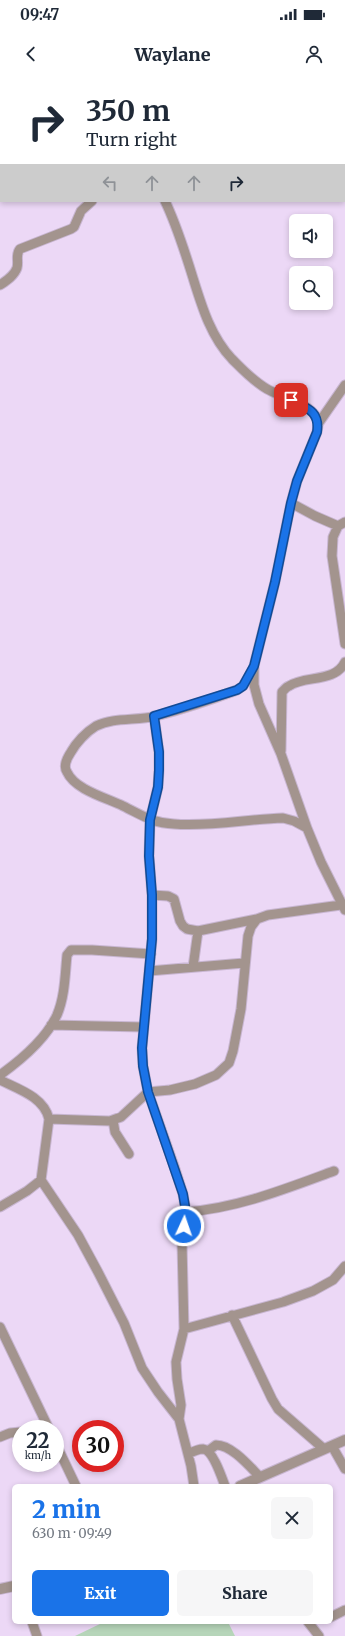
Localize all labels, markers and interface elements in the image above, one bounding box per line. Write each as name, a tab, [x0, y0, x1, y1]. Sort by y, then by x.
text: 09:47	[20, 5, 59, 24]
icon: back	[20, 43, 42, 65]
text: Waylane	[134, 43, 211, 66]
icon: person	[303, 43, 325, 65]
text: 350 m	[86, 93, 170, 129]
icon: right	[20, 96, 72, 148]
text: Turn right	[86, 128, 177, 151]
icon: left	[99, 172, 121, 194]
icon: ahead	[141, 172, 163, 194]
icon: ahead	[183, 172, 205, 194]
icon: right	[225, 172, 247, 194]
map controls	[289, 214, 333, 310]
button: sound	[289, 214, 333, 258]
button: search	[289, 266, 333, 310]
pin	[274, 383, 308, 417]
icon: arrive	[280, 389, 302, 411]
position arrow	[163, 1205, 205, 1247]
speed limit sign: 30	[72, 1420, 124, 1472]
text: 22	[26, 1428, 50, 1453]
text: km/h	[25, 1449, 51, 1462]
text: 2 min	[32, 1494, 101, 1525]
button: close	[271, 1497, 313, 1539]
text: 630 m · 09:49	[32, 1525, 112, 1542]
button: Exit	[32, 1570, 169, 1616]
button: Share	[177, 1570, 313, 1616]

